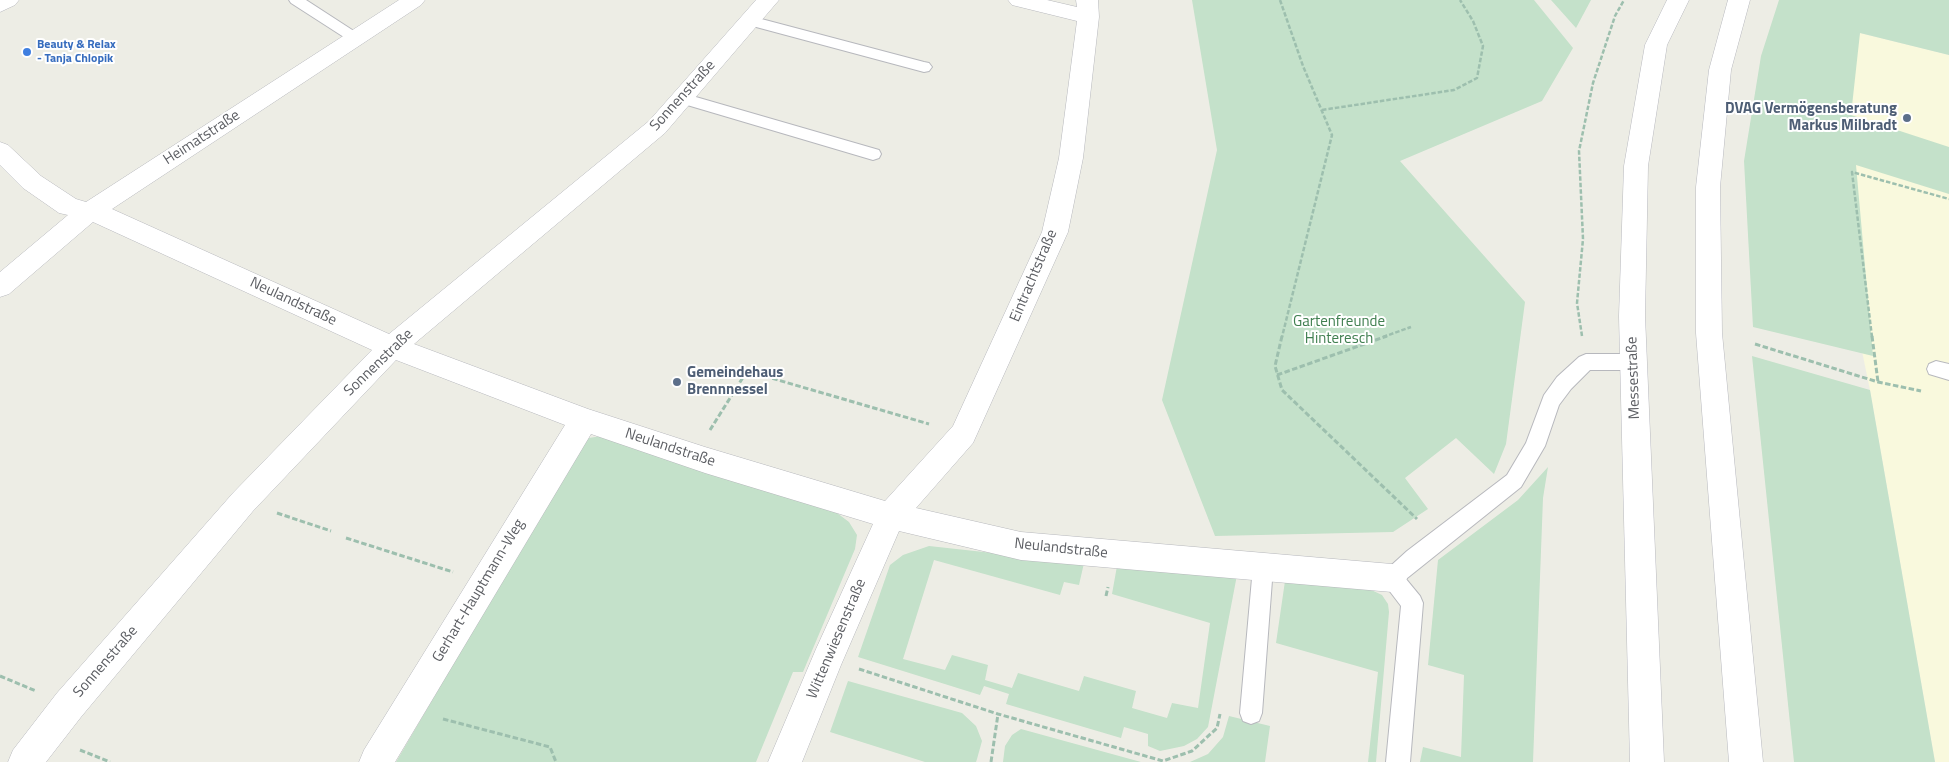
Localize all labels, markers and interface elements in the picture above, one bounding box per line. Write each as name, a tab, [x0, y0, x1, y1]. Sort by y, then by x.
place label: Beauty & Relax - Tanja Chlopik	[37, 38, 116, 66]
marker: Beauty & Relax - Tanja Chlopik	[21, 46, 33, 58]
street label: Sonnenstraße	[647, 57, 719, 135]
place label: DVAG Vermögensberatung Markus Milbradt	[1725, 100, 1897, 135]
street label: Heimatstraße	[160, 107, 244, 169]
marker: DVAG Vermögensberatung Markus Milbradt	[1901, 112, 1913, 124]
street label: Eintrachtstraße	[1006, 227, 1062, 325]
street label: Neulandstraße	[247, 274, 339, 330]
park label: Gartenfreunde Hinteresch	[1293, 313, 1385, 348]
street label: Sonnenstraße	[341, 326, 417, 400]
street label: Messestraße	[1624, 336, 1644, 420]
place label: Gemeindehaus Brennnessel	[687, 364, 783, 399]
marker: Gemeindehaus Brennnessel	[671, 376, 683, 388]
street label: Neulandstraße	[623, 425, 717, 471]
street label: Gerhart-Hauptmann-Weg	[429, 516, 529, 666]
street label: Neulandstraße	[1013, 535, 1109, 563]
street label: Wittenwiesenstraße	[804, 576, 870, 702]
street label: Sonnenstraße	[70, 623, 142, 701]

